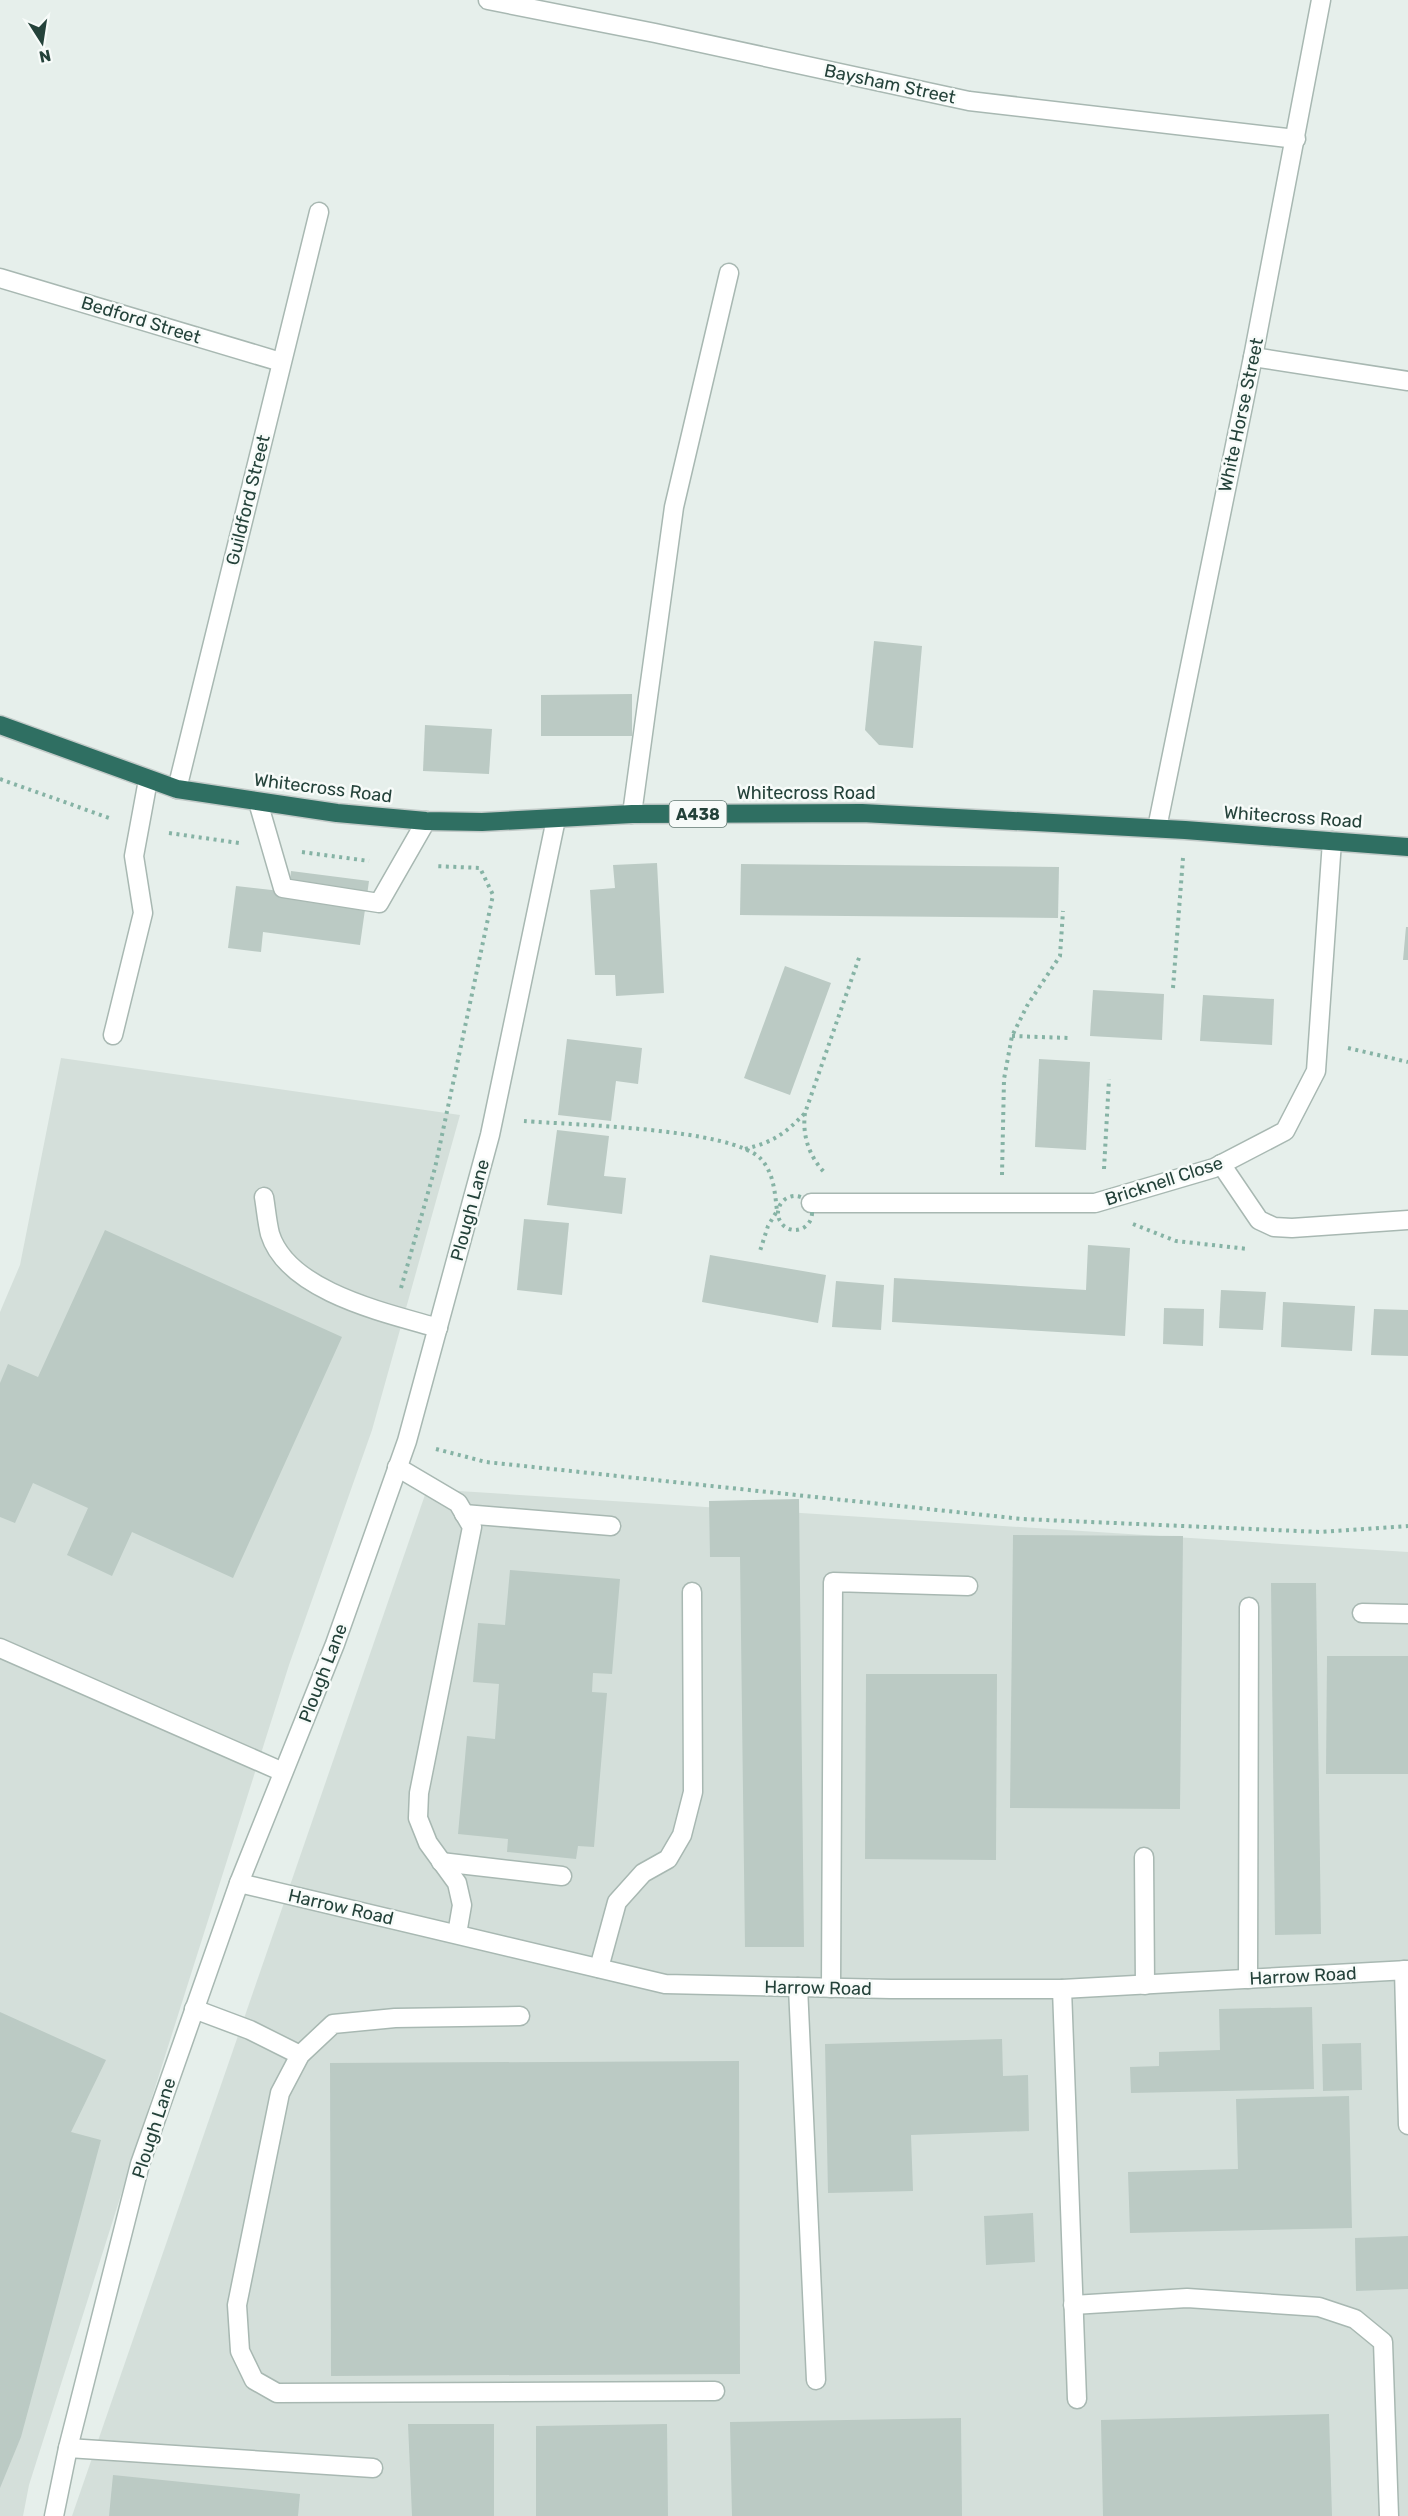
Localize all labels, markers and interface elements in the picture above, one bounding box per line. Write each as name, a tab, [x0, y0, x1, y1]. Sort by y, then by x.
north arrow	[12, 12, 72, 72]
text: N	[37, 46, 53, 67]
street label: Baysham Street	[822, 59, 958, 109]
street label: Bedford Street	[79, 291, 203, 349]
street label: White Horse Street	[1214, 336, 1268, 494]
street label: Guildford Street	[221, 433, 275, 567]
street label: Whitecross Road	[253, 769, 393, 807]
street label: Whitecross Road	[736, 782, 876, 804]
road number: A438	[670, 801, 726, 827]
street label: Whitecross Road	[1223, 801, 1363, 833]
street label: Bricknell Close	[1102, 1152, 1226, 1210]
street label: Plough Lane	[446, 1157, 494, 1263]
street label: Plough Lane	[294, 1620, 352, 1726]
street label: Harrow Road	[286, 1884, 396, 1930]
street label: Harrow Road	[1249, 1962, 1357, 1990]
street label: Harrow Road	[764, 1976, 872, 2000]
street label: Plough Lane	[127, 2075, 181, 2181]

